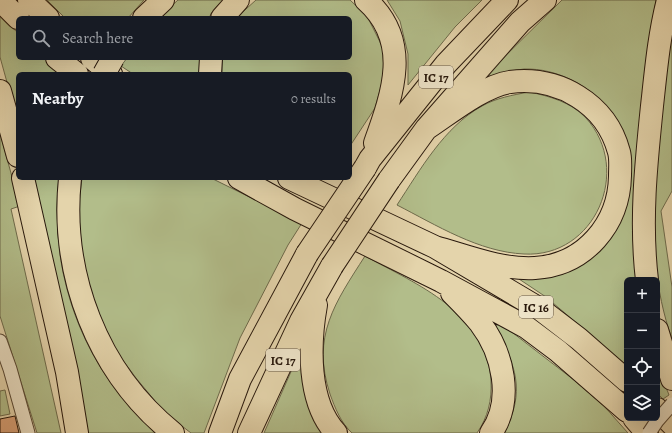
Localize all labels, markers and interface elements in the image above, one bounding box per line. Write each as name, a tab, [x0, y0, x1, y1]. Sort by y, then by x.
search box	[16, 16, 352, 60]
icon: search	[30, 27, 52, 49]
text: Search here	[62, 28, 133, 48]
road number: IC 17	[419, 66, 453, 88]
text: Nearby	[32, 87, 83, 110]
text: 0 results	[291, 90, 336, 107]
map controls	[624, 277, 660, 421]
button: +	[624, 277, 660, 313]
road number: IC 16	[519, 296, 553, 318]
button: −	[624, 313, 660, 349]
road number: IC 17	[266, 349, 300, 371]
button: locate	[624, 349, 660, 385]
button: layers	[624, 385, 660, 421]

